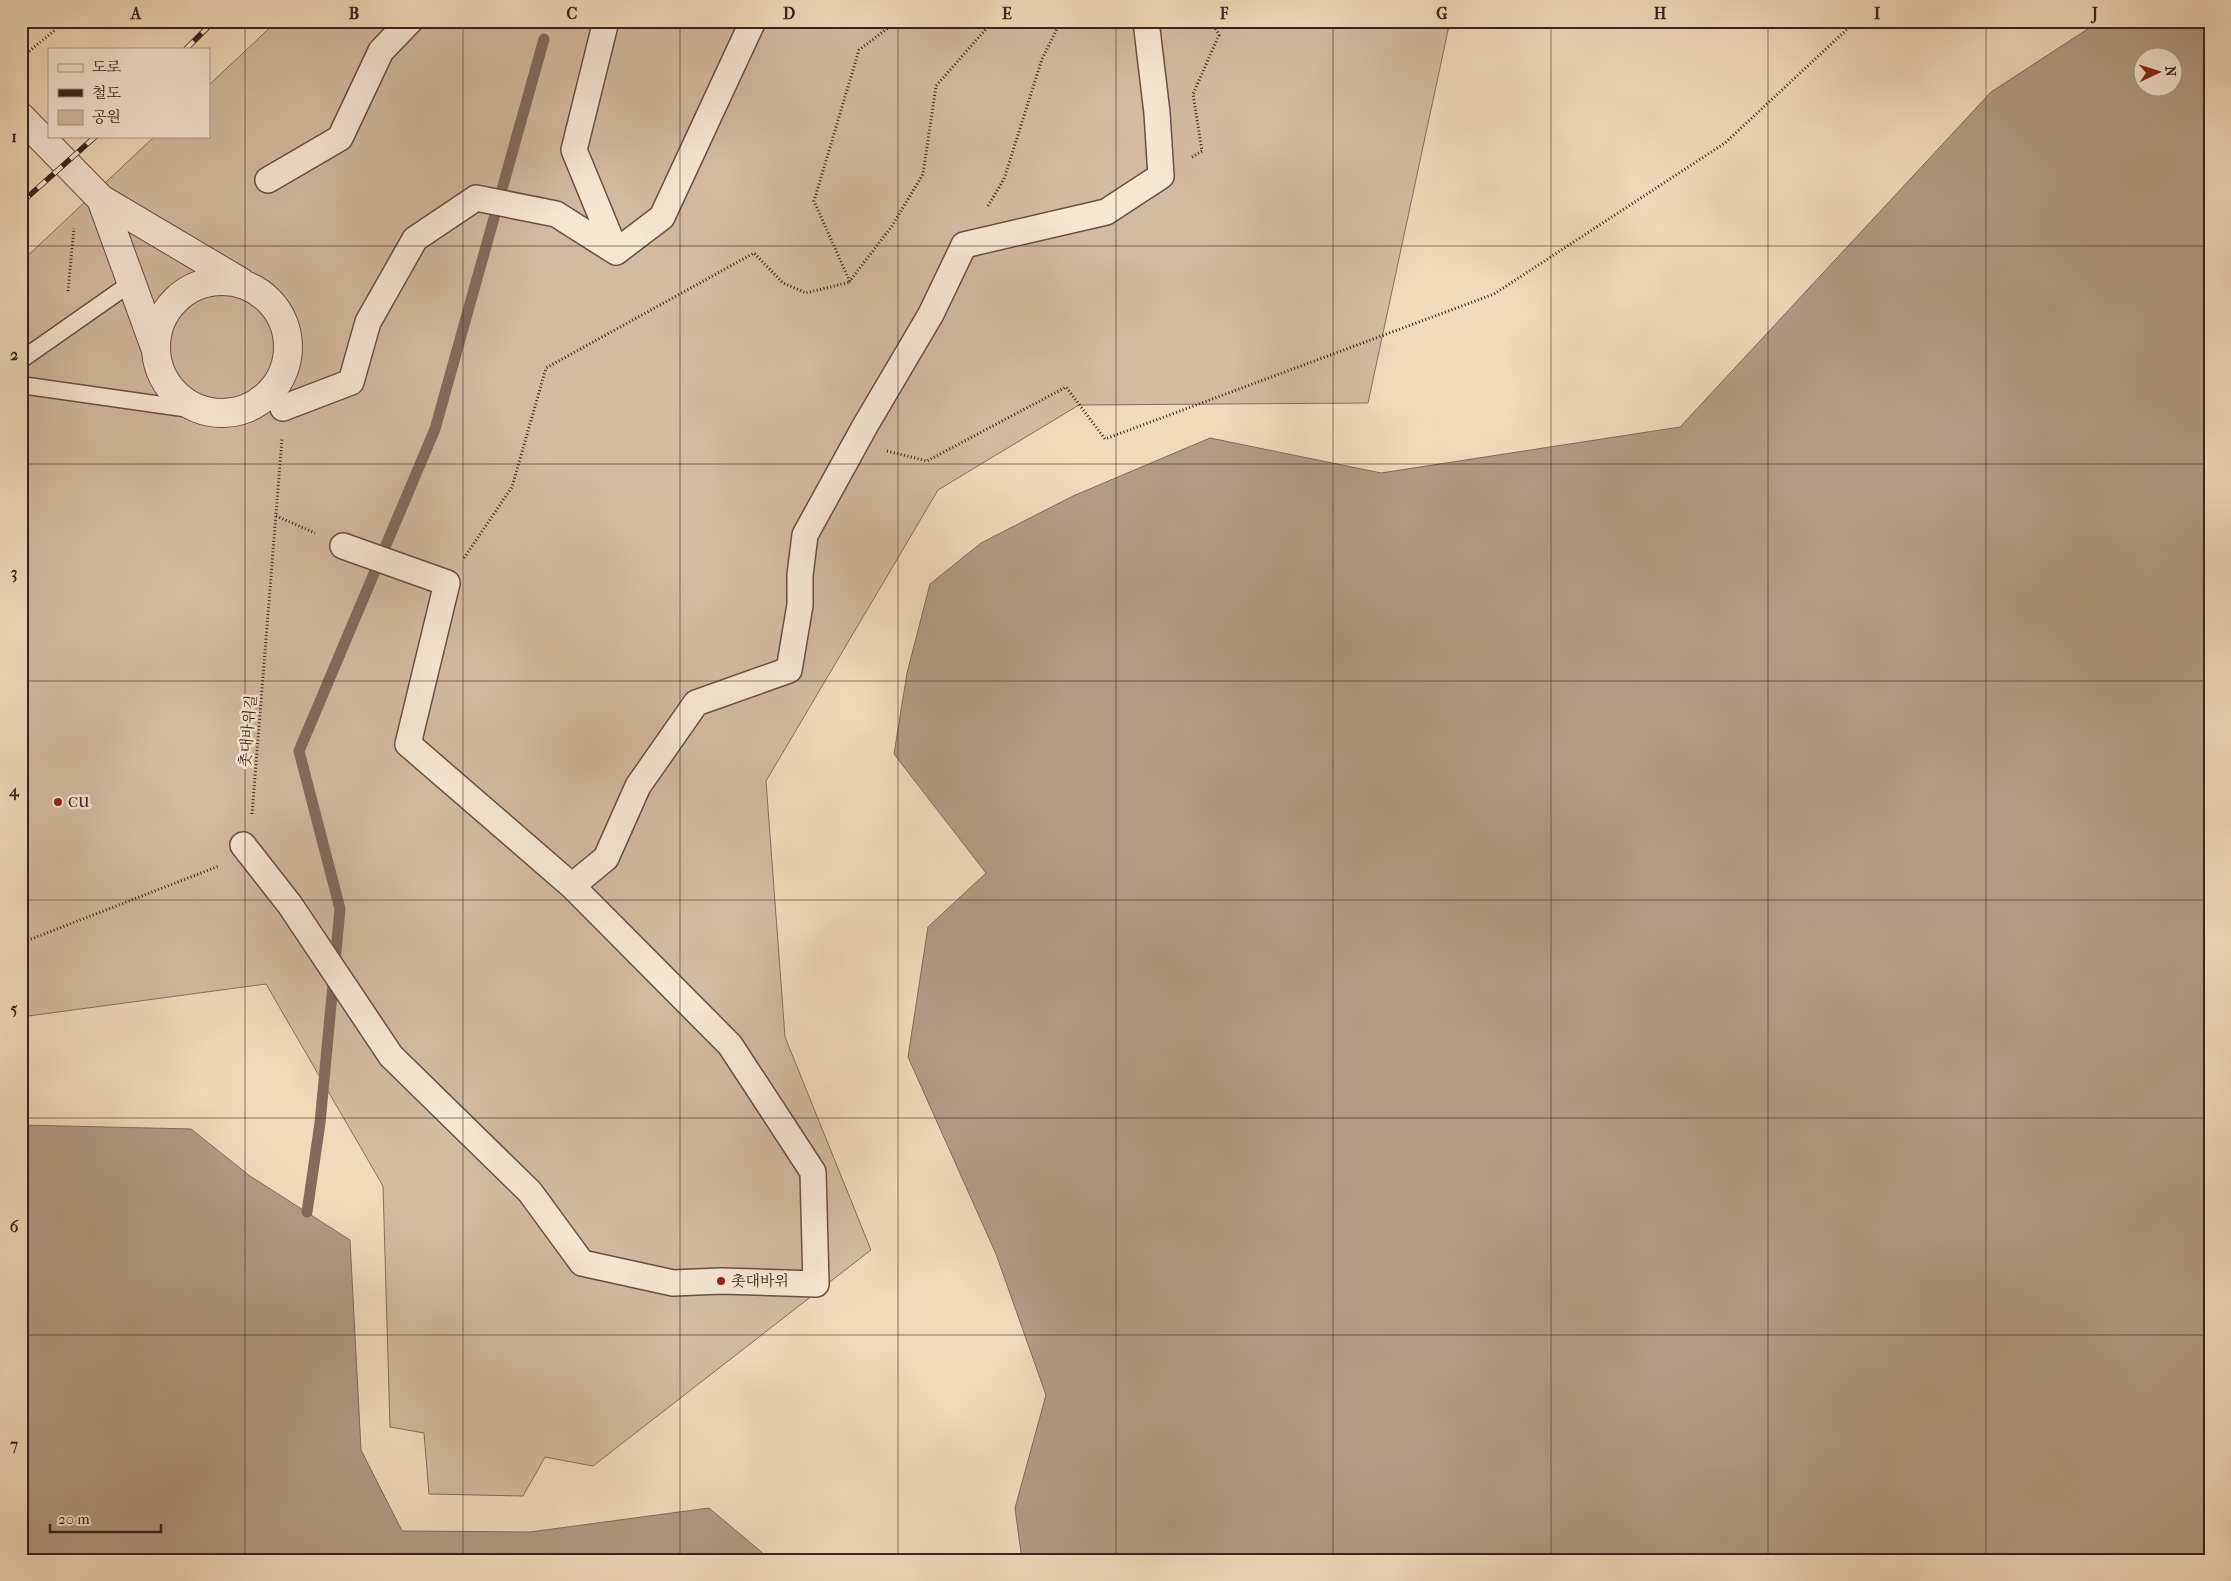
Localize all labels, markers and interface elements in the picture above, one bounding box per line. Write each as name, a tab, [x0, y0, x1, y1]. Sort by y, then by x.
text: A	[130, 4, 142, 23]
text: B	[349, 4, 359, 23]
text: C	[567, 4, 578, 23]
text: D	[783, 4, 795, 23]
text: E	[1002, 4, 1012, 23]
text: F	[1219, 4, 1229, 23]
text: G	[1436, 4, 1448, 23]
text: H	[1654, 4, 1667, 23]
text: I	[1874, 4, 1881, 23]
text: J	[2090, 4, 2098, 24]
legend	[48, 48, 210, 138]
north arrow	[2134, 48, 2184, 98]
text: 도로	[92, 58, 121, 76]
text: N	[2162, 65, 2179, 77]
text: 철도	[92, 84, 121, 102]
text: 공원	[92, 108, 121, 126]
text: 1	[11, 127, 17, 146]
text: 2	[10, 345, 18, 364]
text: 3	[11, 563, 17, 583]
street label: 촛대바위길	[236, 694, 260, 768]
text: 4	[8, 781, 20, 801]
place label: CU	[68, 793, 90, 811]
marker: CU	[52, 796, 64, 808]
text: 5	[11, 999, 18, 1018]
text: 6	[10, 1217, 19, 1236]
place label: 촛대바위	[731, 1272, 789, 1290]
marker: 촛대바위	[715, 1275, 727, 1287]
text: 7	[9, 1435, 18, 1454]
scale bar	[50, 1501, 161, 1533]
text: 20 m	[58, 1510, 90, 1528]

